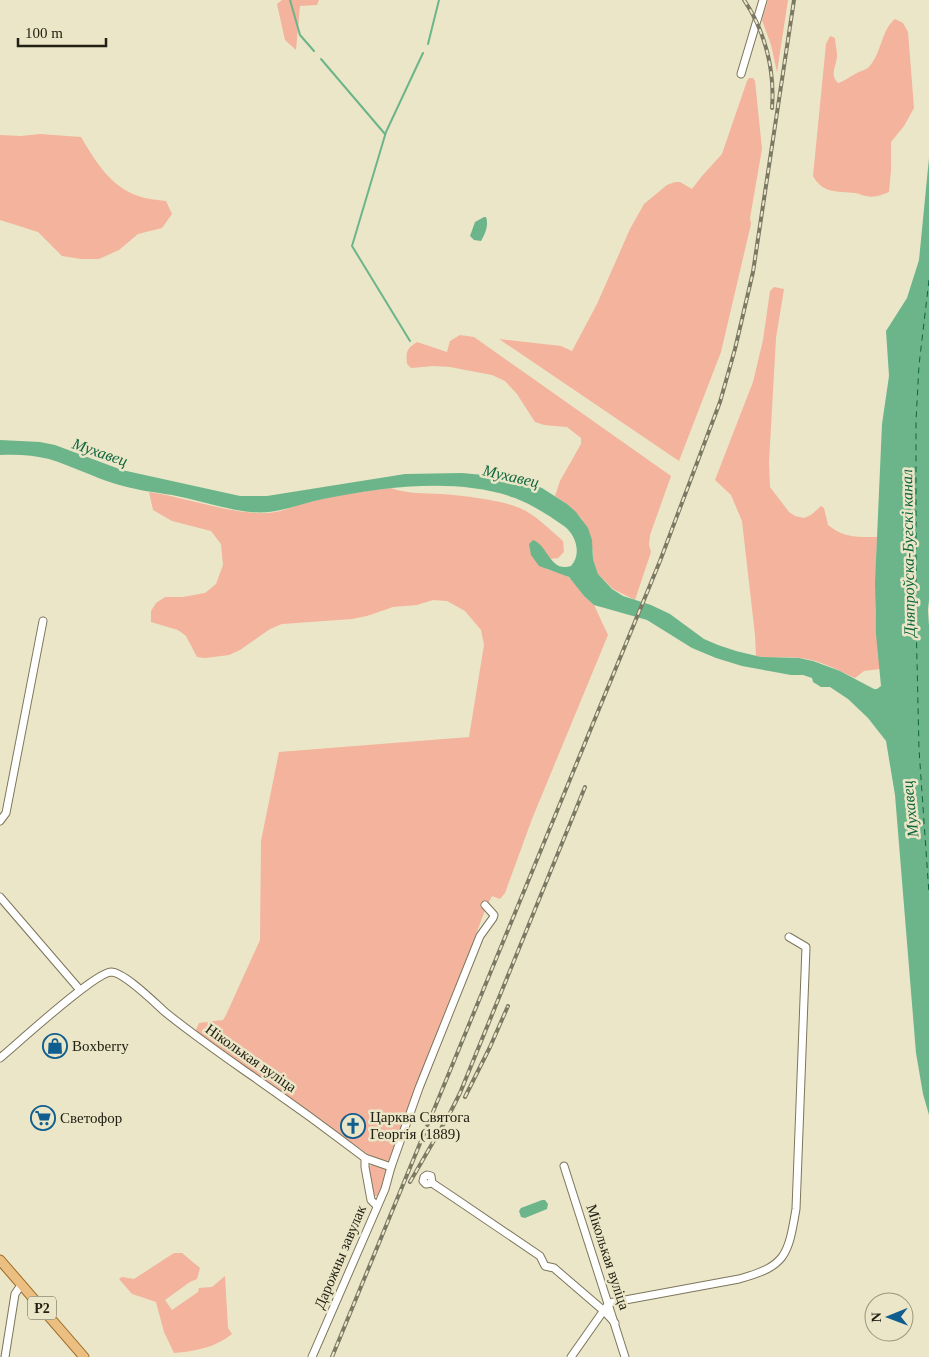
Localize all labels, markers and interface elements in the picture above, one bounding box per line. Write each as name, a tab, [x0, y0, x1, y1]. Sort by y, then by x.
scale bar	[18, 15, 105, 47]
text: 100 m	[25, 25, 63, 41]
water label: Мухавец	[69, 434, 130, 470]
water label: Мухавец	[480, 461, 541, 492]
water label: Дняпроўска-Бугскі канал	[898, 469, 919, 639]
water label: Мухавец	[899, 780, 923, 839]
street label: Ніколькая вуліца	[202, 1021, 300, 1096]
shop icon: Boxberry	[42, 1033, 68, 1059]
place label: Boxberry	[72, 1038, 129, 1054]
supermarket icon: Светофор	[30, 1105, 56, 1131]
place label: Царква Святога Георгія (1889)	[370, 1109, 470, 1143]
place label: Светофор	[60, 1110, 122, 1126]
church icon: Царква Святога Георгія (1889)	[340, 1113, 366, 1139]
street label: Дарожны завулак	[311, 1202, 369, 1311]
street label: Міколькая вуліца	[583, 1202, 633, 1312]
north arrow	[864, 1292, 914, 1342]
road number: Р2	[28, 1296, 56, 1320]
text: N	[869, 1312, 884, 1322]

